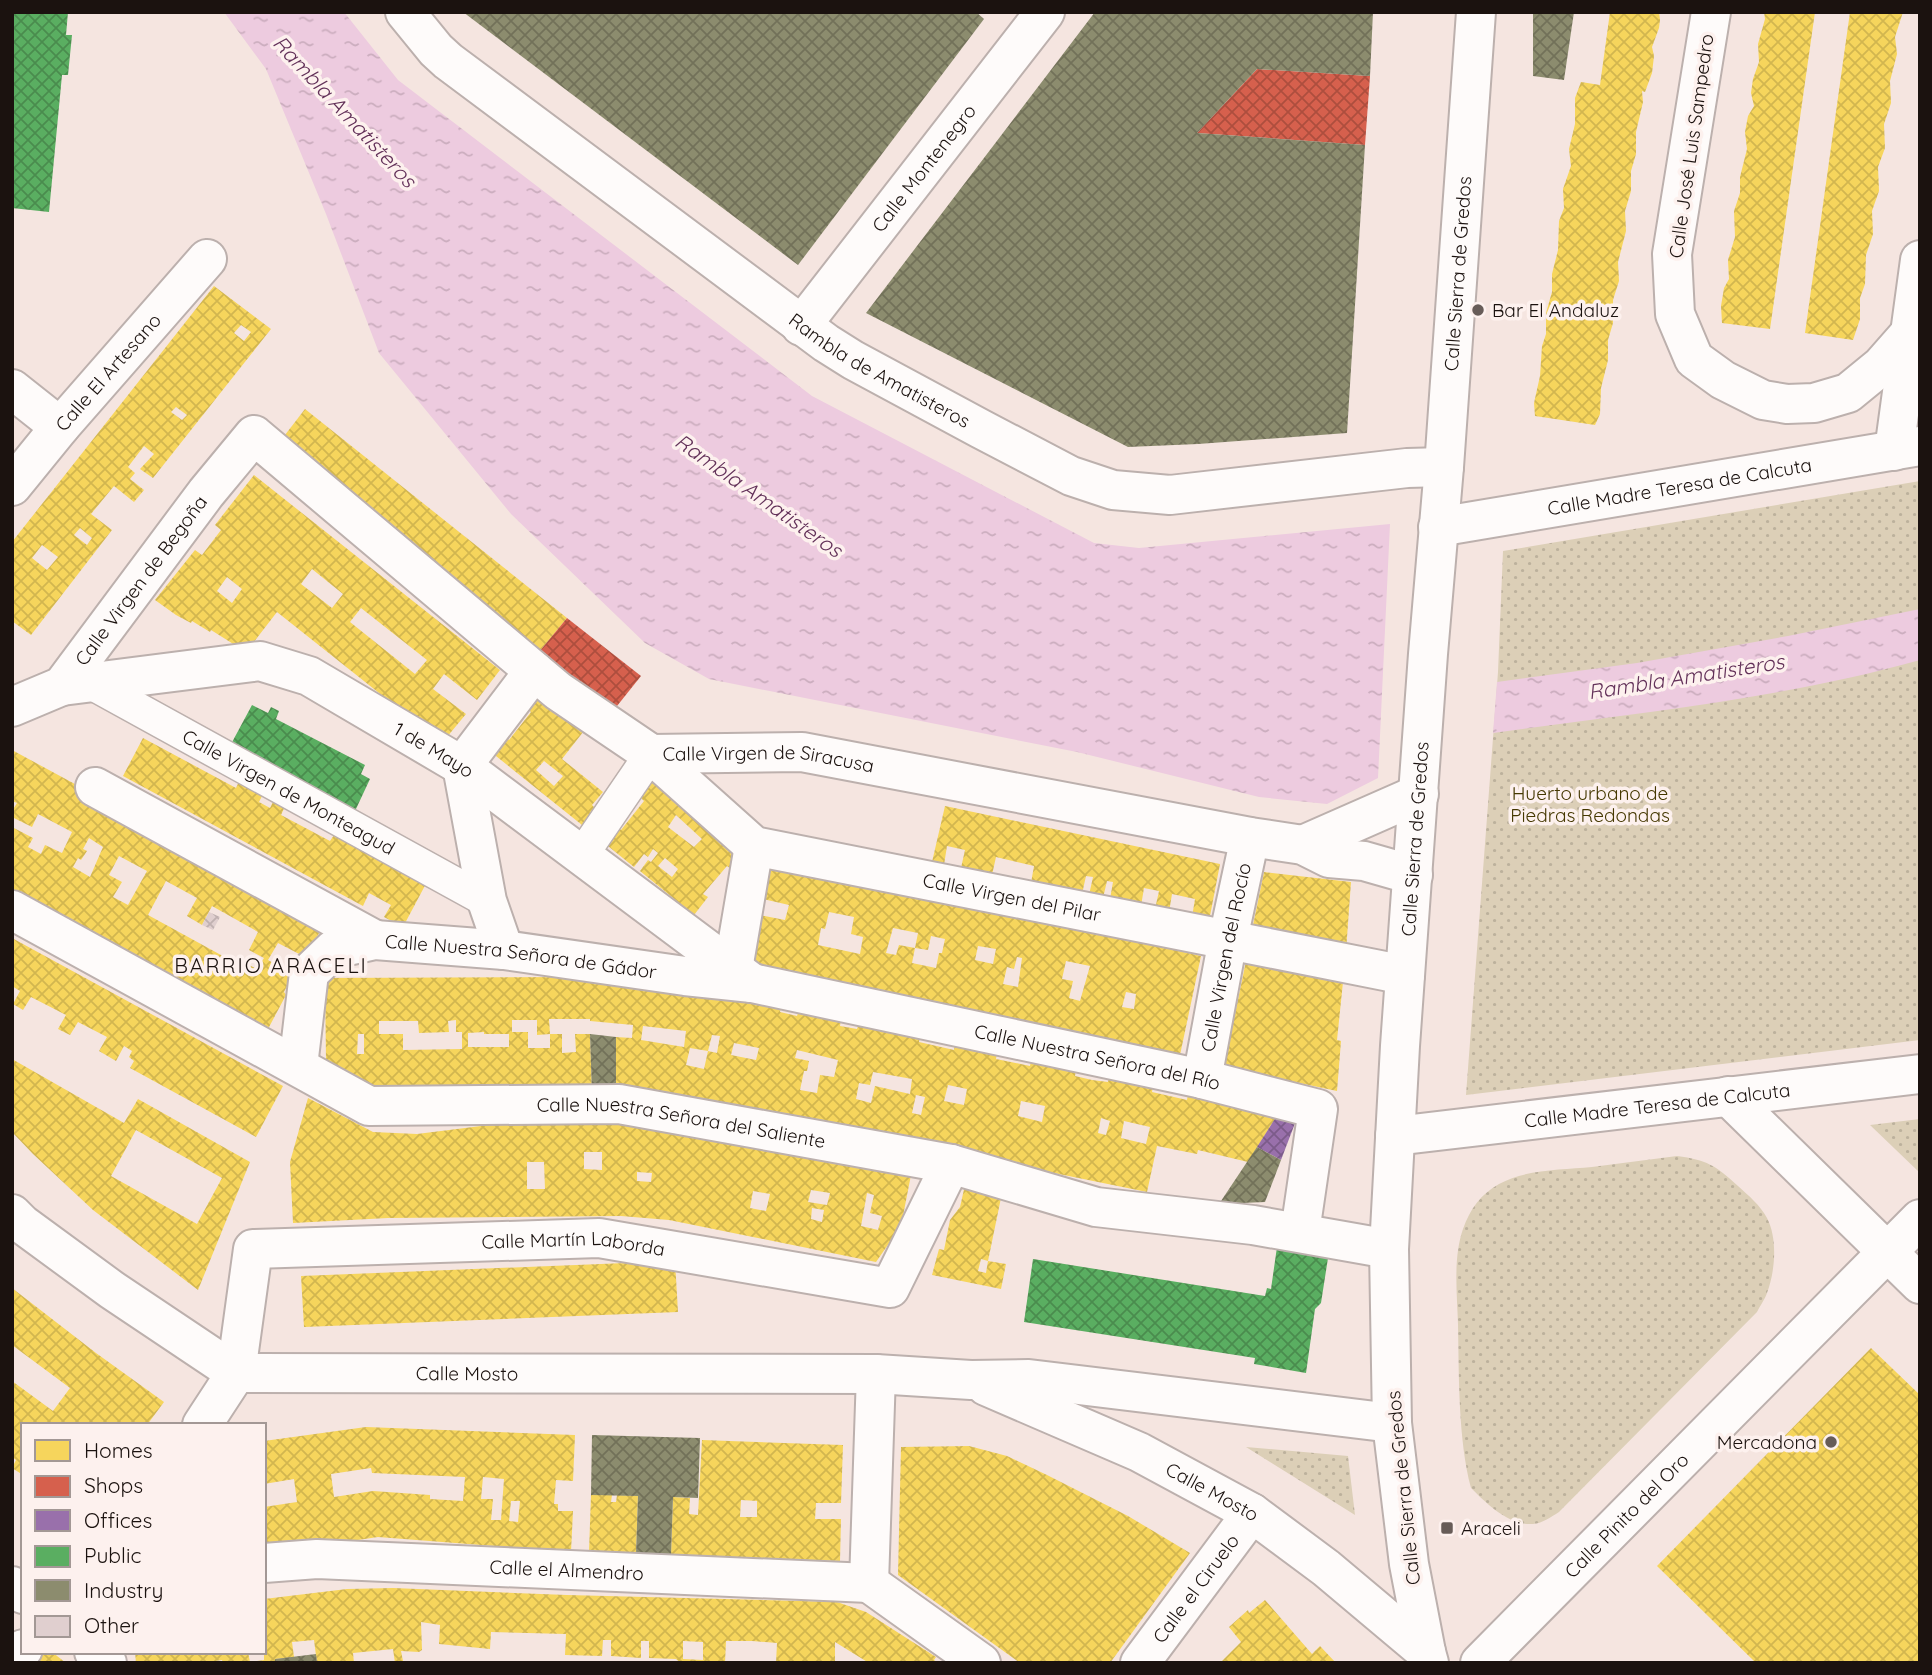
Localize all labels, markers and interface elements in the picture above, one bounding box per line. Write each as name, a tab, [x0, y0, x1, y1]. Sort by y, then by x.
water label: Rambla Amatisteros	[268, 30, 423, 193]
street label: Calle José Luis Sampedro	[1663, 32, 1719, 260]
street label: Calle Montenegro	[867, 99, 981, 237]
street label: Calle Sierra de Gredos	[1439, 175, 1476, 372]
place label: Bar El Andaluz	[1492, 298, 1619, 322]
marker: Bar El Andaluz	[1470, 302, 1486, 318]
street label: Calle El Artesano	[50, 308, 166, 436]
street label: Rambla de Amatisteros	[784, 308, 975, 433]
water label: Rambla Amatisteros	[670, 428, 848, 563]
street label: Calle Madre Teresa de Calcuta	[1546, 452, 1814, 520]
street label: Calle Virgen de Begoña	[69, 490, 212, 670]
water label: Rambla Amatisteros	[1586, 647, 1787, 704]
street label: 1 de Mayo	[390, 717, 479, 783]
street label: Calle Virgen de Monteagud	[178, 724, 399, 860]
street label: Calle Virgen de Siracusa	[662, 740, 876, 777]
street label: Calle Sierra de Gredos	[1396, 741, 1434, 937]
park label: Huerto urbano de Piedras Redondas	[1510, 781, 1670, 827]
street label: Calle Virgen del Rocío	[1195, 861, 1256, 1054]
street label: Calle Virgen del Pilar	[921, 868, 1104, 927]
street label: Calle Nuestra Señora de Gádor	[384, 929, 659, 984]
district label: BARRIO ARACELI	[174, 952, 368, 978]
street label: Calle Nuestra Señora del Río	[972, 1019, 1223, 1095]
street label: Calle Madre Teresa de Calcuta	[1523, 1077, 1791, 1133]
street label: Calle Nuestra Señora del Saliente	[537, 1092, 828, 1153]
street label: Calle Martín Laborda	[481, 1226, 667, 1261]
street label: Calle Mosto	[416, 1361, 518, 1385]
street label: Calle Sierra de Gredos	[1381, 1390, 1425, 1586]
legend	[21, 1423, 266, 1654]
place label: Mercadona	[1717, 1430, 1817, 1454]
marker: Mercadona	[1823, 1434, 1839, 1450]
text: Homes	[84, 1437, 153, 1463]
street label: Calle Pinito del Oro	[1559, 1448, 1694, 1583]
street label: Calle Mosto	[1162, 1457, 1264, 1526]
text: Shops	[84, 1472, 143, 1498]
text: Offices	[84, 1507, 152, 1533]
place label: Araceli	[1461, 1516, 1521, 1540]
marker: Araceli	[1439, 1520, 1455, 1536]
street label: Calle el Ciruelo	[1147, 1529, 1244, 1648]
text: Public	[84, 1542, 141, 1568]
street label: Calle el Almendro	[489, 1555, 644, 1585]
text: Industry	[84, 1577, 163, 1603]
text: Other	[84, 1612, 139, 1638]

